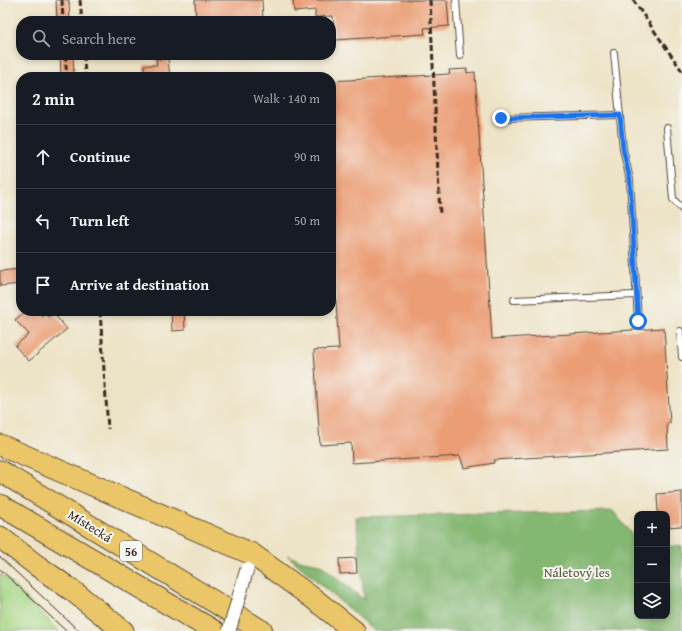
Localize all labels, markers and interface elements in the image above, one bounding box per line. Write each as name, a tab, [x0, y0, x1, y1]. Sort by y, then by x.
search box	[16, 16, 336, 60]
icon: search	[30, 27, 52, 49]
text: Search here	[62, 28, 136, 49]
text: 2 min	[32, 86, 74, 111]
text: Walk · 140 m	[253, 89, 320, 108]
route end	[492, 109, 510, 127]
icon: ahead	[32, 146, 54, 168]
text: Continue	[70, 146, 131, 167]
text: 90 m	[294, 147, 320, 166]
icon: left	[32, 210, 54, 232]
text: Turn left	[70, 210, 129, 231]
text: 50 m	[294, 211, 320, 230]
icon: arrive	[32, 274, 54, 296]
text: Arrive at destination	[70, 274, 209, 295]
route start	[629, 312, 647, 330]
street label: Místecká	[64, 505, 116, 547]
map controls	[634, 511, 670, 619]
button: +	[634, 511, 670, 547]
road number: 56	[120, 541, 142, 561]
button: −	[634, 547, 670, 583]
park label: Náletový les	[544, 563, 610, 582]
button: layers	[634, 583, 670, 619]

